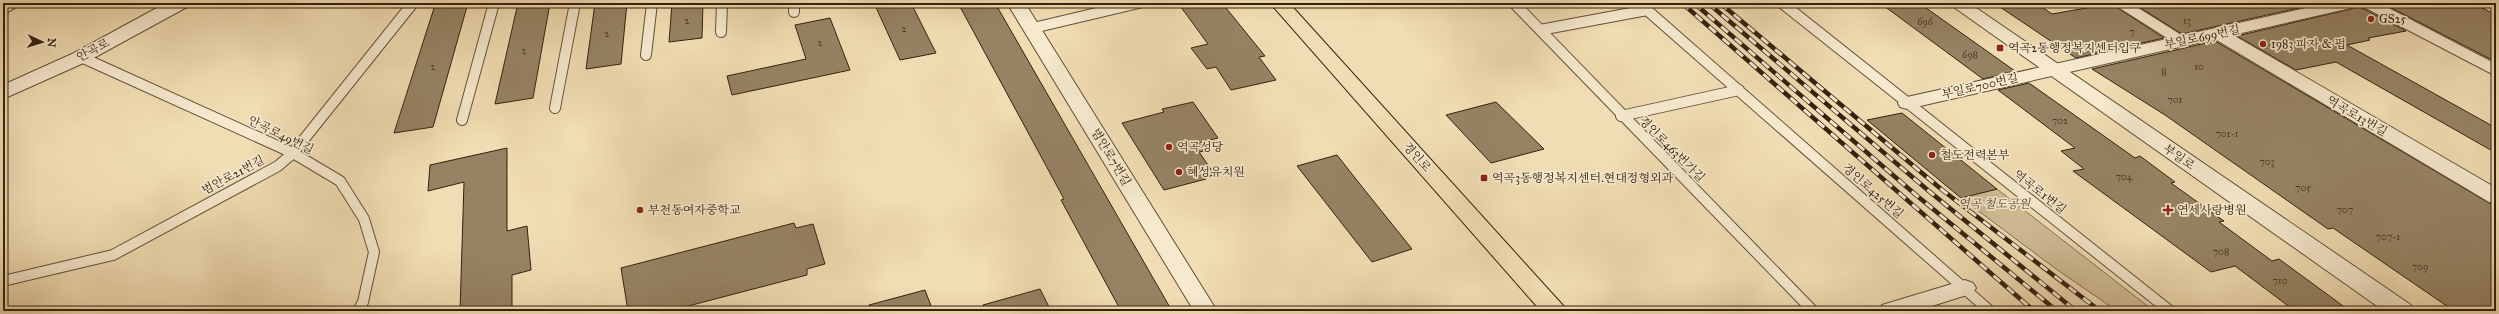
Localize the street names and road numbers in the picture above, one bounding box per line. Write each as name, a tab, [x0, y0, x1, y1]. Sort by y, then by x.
street label: 부일로699번길	[2163, 22, 2241, 52]
street label: 안곡로	[74, 35, 112, 64]
street label: 부일로700번길	[1940, 70, 2020, 102]
street label: 역곡로13번길	[2324, 93, 2390, 139]
street label: 안곡로49번길	[246, 113, 316, 157]
street label: 경인로463번가길	[1636, 113, 1708, 185]
street label: 범안로7번길	[1088, 126, 1134, 188]
street label: 경인로	[1400, 139, 1434, 175]
street label: 부일로	[2161, 141, 2198, 173]
street label: 범안로21번길	[199, 153, 267, 197]
street label: 경인로425번길	[1840, 161, 1906, 221]
street label: 역곡로1번길	[2011, 167, 2069, 217]

